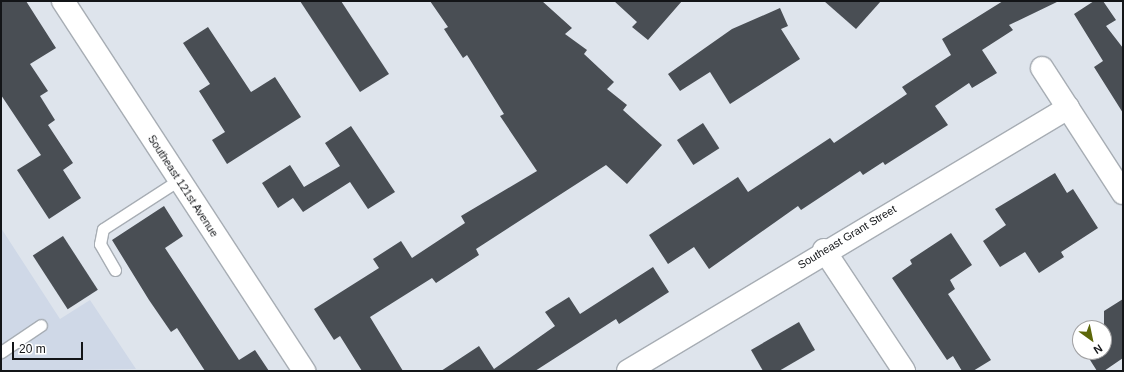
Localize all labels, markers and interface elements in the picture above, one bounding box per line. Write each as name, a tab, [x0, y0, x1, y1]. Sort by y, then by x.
street label: Southeast 121st Avenue	[145, 132, 221, 240]
street label: Southeast Grant Street	[795, 202, 899, 272]
north arrow	[1072, 320, 1112, 360]
scale bar	[14, 334, 85, 360]
text: 20 m	[19, 342, 46, 356]
text: N	[1091, 342, 1105, 356]

